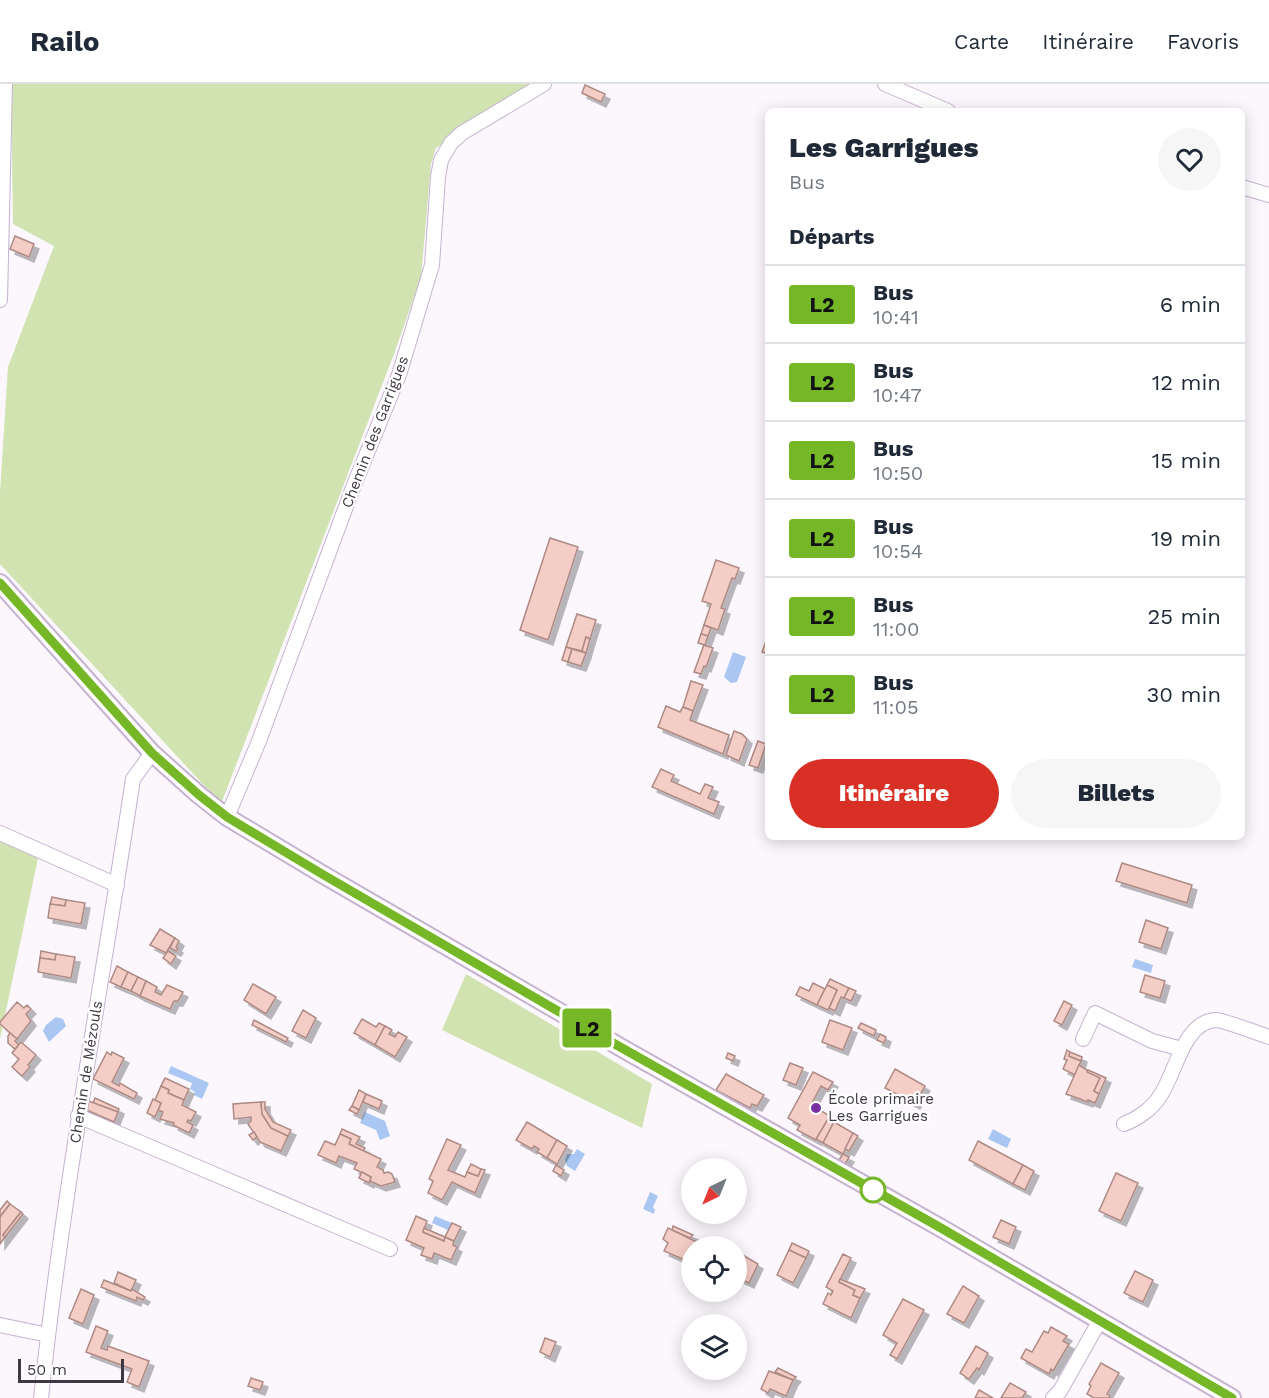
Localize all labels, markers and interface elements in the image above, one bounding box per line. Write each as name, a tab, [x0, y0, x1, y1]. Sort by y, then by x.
text: Railo	[30, 25, 100, 58]
text: Carte	[954, 29, 1009, 54]
text: Itinéraire	[1042, 29, 1134, 54]
text: Favoris	[1167, 29, 1239, 54]
button: heart	[1158, 128, 1221, 191]
text: Les Garrigues	[789, 131, 979, 164]
text: Bus	[789, 170, 825, 194]
text: Départs	[789, 224, 875, 249]
text: Bus	[873, 280, 913, 305]
text: L2	[809, 292, 835, 317]
text: 6 min	[1160, 292, 1221, 317]
text: 10:41	[873, 305, 919, 329]
street label: Chemin des Garrigues	[338, 353, 412, 511]
text: Bus	[873, 358, 913, 383]
text: L2	[809, 370, 835, 395]
text: 12 min	[1152, 370, 1221, 395]
text: 10:47	[873, 383, 922, 407]
text: Bus	[873, 436, 913, 461]
text: L2	[809, 448, 835, 473]
text: 15 min	[1152, 448, 1221, 473]
text: 10:50	[873, 461, 923, 485]
text: Bus	[873, 514, 913, 539]
text: L2	[809, 526, 835, 551]
text: 19 min	[1151, 526, 1221, 551]
text: 10:54	[873, 539, 923, 563]
text: Bus	[873, 592, 913, 617]
text: L2	[809, 604, 835, 629]
text: 25 min	[1147, 604, 1221, 629]
text: 11:00	[873, 617, 919, 641]
text: Bus	[873, 670, 913, 695]
text: L2	[809, 682, 835, 707]
text: 30 min	[1147, 682, 1221, 707]
text: 11:05	[873, 695, 919, 719]
button: Itinéraire	[789, 759, 999, 828]
button: Billets	[1011, 759, 1221, 828]
street label: Chemin de Mézouls	[66, 999, 106, 1145]
line badge: L2	[560, 1008, 614, 1048]
text: L2	[574, 1016, 600, 1041]
place label: École primaire Les Garrigues	[828, 1090, 934, 1125]
marker: École primaire Les Garrigues	[809, 1101, 823, 1115]
north arrow	[681, 1158, 747, 1224]
map controls	[681, 1158, 747, 1380]
unlabelled marker	[860, 1177, 886, 1203]
button: locate	[681, 1236, 747, 1302]
button: layers	[681, 1314, 747, 1380]
scale bar	[18, 1356, 124, 1384]
text: 50 m	[27, 1360, 67, 1379]

